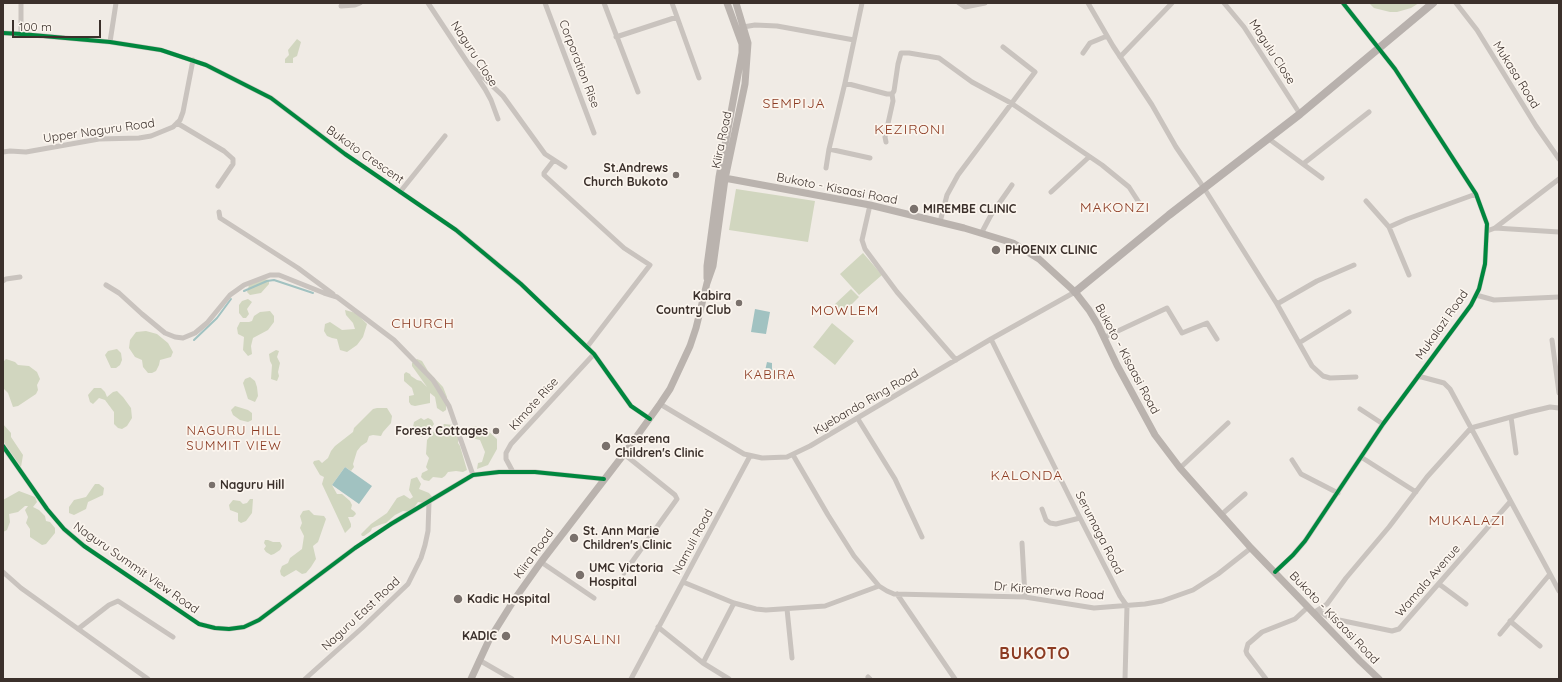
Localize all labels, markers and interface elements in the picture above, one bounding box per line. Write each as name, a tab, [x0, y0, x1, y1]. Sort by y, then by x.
scale bar	[14, 12, 103, 38]
street label: Magulu Close	[1246, 17, 1298, 87]
street label: Corporation Rise	[556, 18, 602, 110]
text: 100 m	[19, 19, 52, 34]
street label: Naguru Close	[448, 19, 500, 89]
street label: Mukasa Road	[1490, 39, 1542, 111]
district label: SEMPIJA	[762, 96, 826, 112]
street label: Kiira Road	[709, 110, 735, 170]
street label: Upper Naguru Road	[42, 116, 156, 146]
district label: KEZIRONI	[874, 122, 946, 138]
street label: Bukoto Crescent	[324, 123, 406, 187]
place label: St.Andrews Church Bukoto	[584, 161, 668, 189]
marker: St.Andrews Church Bukoto	[671, 170, 681, 180]
street label: Bukoto - Kisaasi Road	[775, 170, 899, 208]
district label: MAKONZI	[1080, 200, 1150, 216]
place label: MIREMBE CLINIC	[923, 202, 1016, 216]
marker: MIREMBE CLINIC	[908, 203, 920, 215]
place label: PHOENIX CLINIC	[1005, 243, 1097, 257]
marker: PHOENIX CLINIC	[990, 244, 1002, 256]
street label: Mukalazi Road	[1413, 287, 1471, 363]
place label: Kabira Country Club	[656, 289, 731, 317]
marker: Kabira Country Club	[734, 298, 744, 308]
street label: Bukoto - Kisaasi Road	[1092, 301, 1162, 417]
district label: MOWLEM	[811, 303, 879, 319]
district label: CHURCH	[391, 316, 455, 332]
street label: Kyebando Ring Road	[811, 366, 921, 438]
district label: KABIRA	[744, 367, 796, 383]
street label: Kimote Rise	[507, 375, 561, 433]
district label: NAGURU HILL SUMMIT VIEW	[186, 423, 282, 454]
place label: Forest Cottages	[395, 424, 488, 438]
marker: Forest Cottages	[491, 426, 501, 436]
place label: Kaserena Children's Clinic	[615, 432, 704, 460]
marker: Kaserena Children's Clinic	[600, 440, 612, 452]
district label: KALONDA	[991, 468, 1063, 484]
place label: Naguru Hill	[220, 478, 285, 492]
marker: Naguru Hill	[207, 480, 217, 490]
street label: Serumaga Road	[1072, 489, 1126, 577]
street label: Namuli Road	[670, 507, 716, 577]
district label: MUKALAZI	[1428, 513, 1506, 529]
street label: Naguru Summit View Road	[71, 519, 201, 617]
place label: St. Ann Marie Children's Clinic	[583, 524, 672, 552]
street label: Kiira Road	[511, 526, 557, 582]
marker: St. Ann Marie Children's Clinic	[568, 532, 580, 544]
street label: Wamala Avenue	[1393, 542, 1463, 620]
place label: UMC Victoria Hospital	[589, 561, 663, 589]
marker: UMC Victoria Hospital	[574, 569, 586, 581]
street label: Bukoto - Kisaasi Road	[1286, 569, 1382, 667]
street label: Naguru East Road	[319, 574, 403, 654]
street label: Dr Kiremerwa Road	[993, 579, 1105, 603]
place label: Kadic Hospital	[467, 592, 550, 606]
marker: Kadic Hospital	[452, 593, 464, 605]
place label: KADIC	[462, 629, 497, 643]
marker: KADIC	[500, 630, 512, 642]
district label: MUSALINI	[551, 632, 621, 648]
district label: BUKOTO	[999, 644, 1071, 664]

